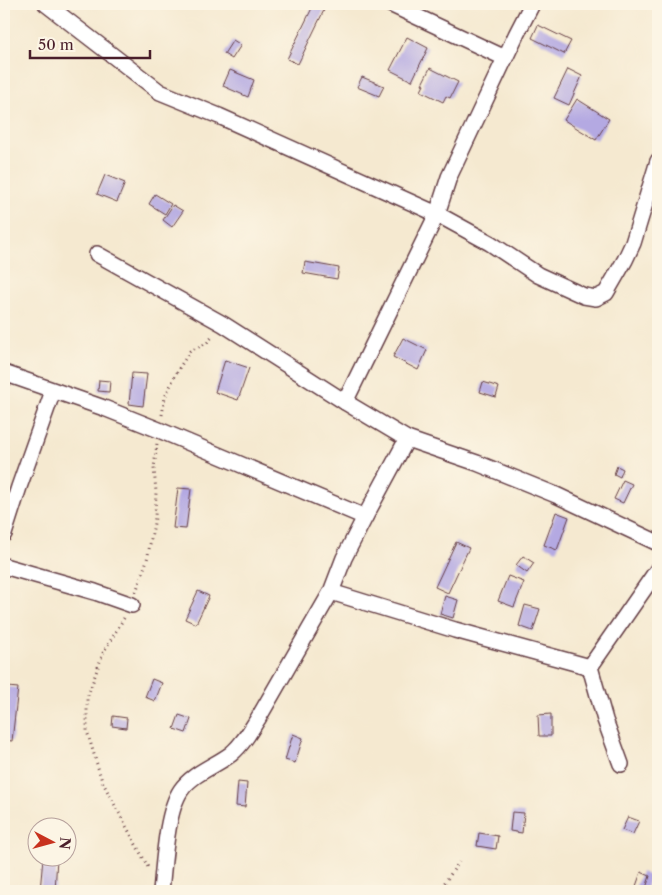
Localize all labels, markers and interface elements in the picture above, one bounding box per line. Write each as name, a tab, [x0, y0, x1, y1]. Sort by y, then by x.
scale bar	[30, 28, 150, 60]
text: 50 m	[38, 35, 74, 54]
north arrow	[28, 818, 78, 868]
text: N	[55, 836, 75, 850]

